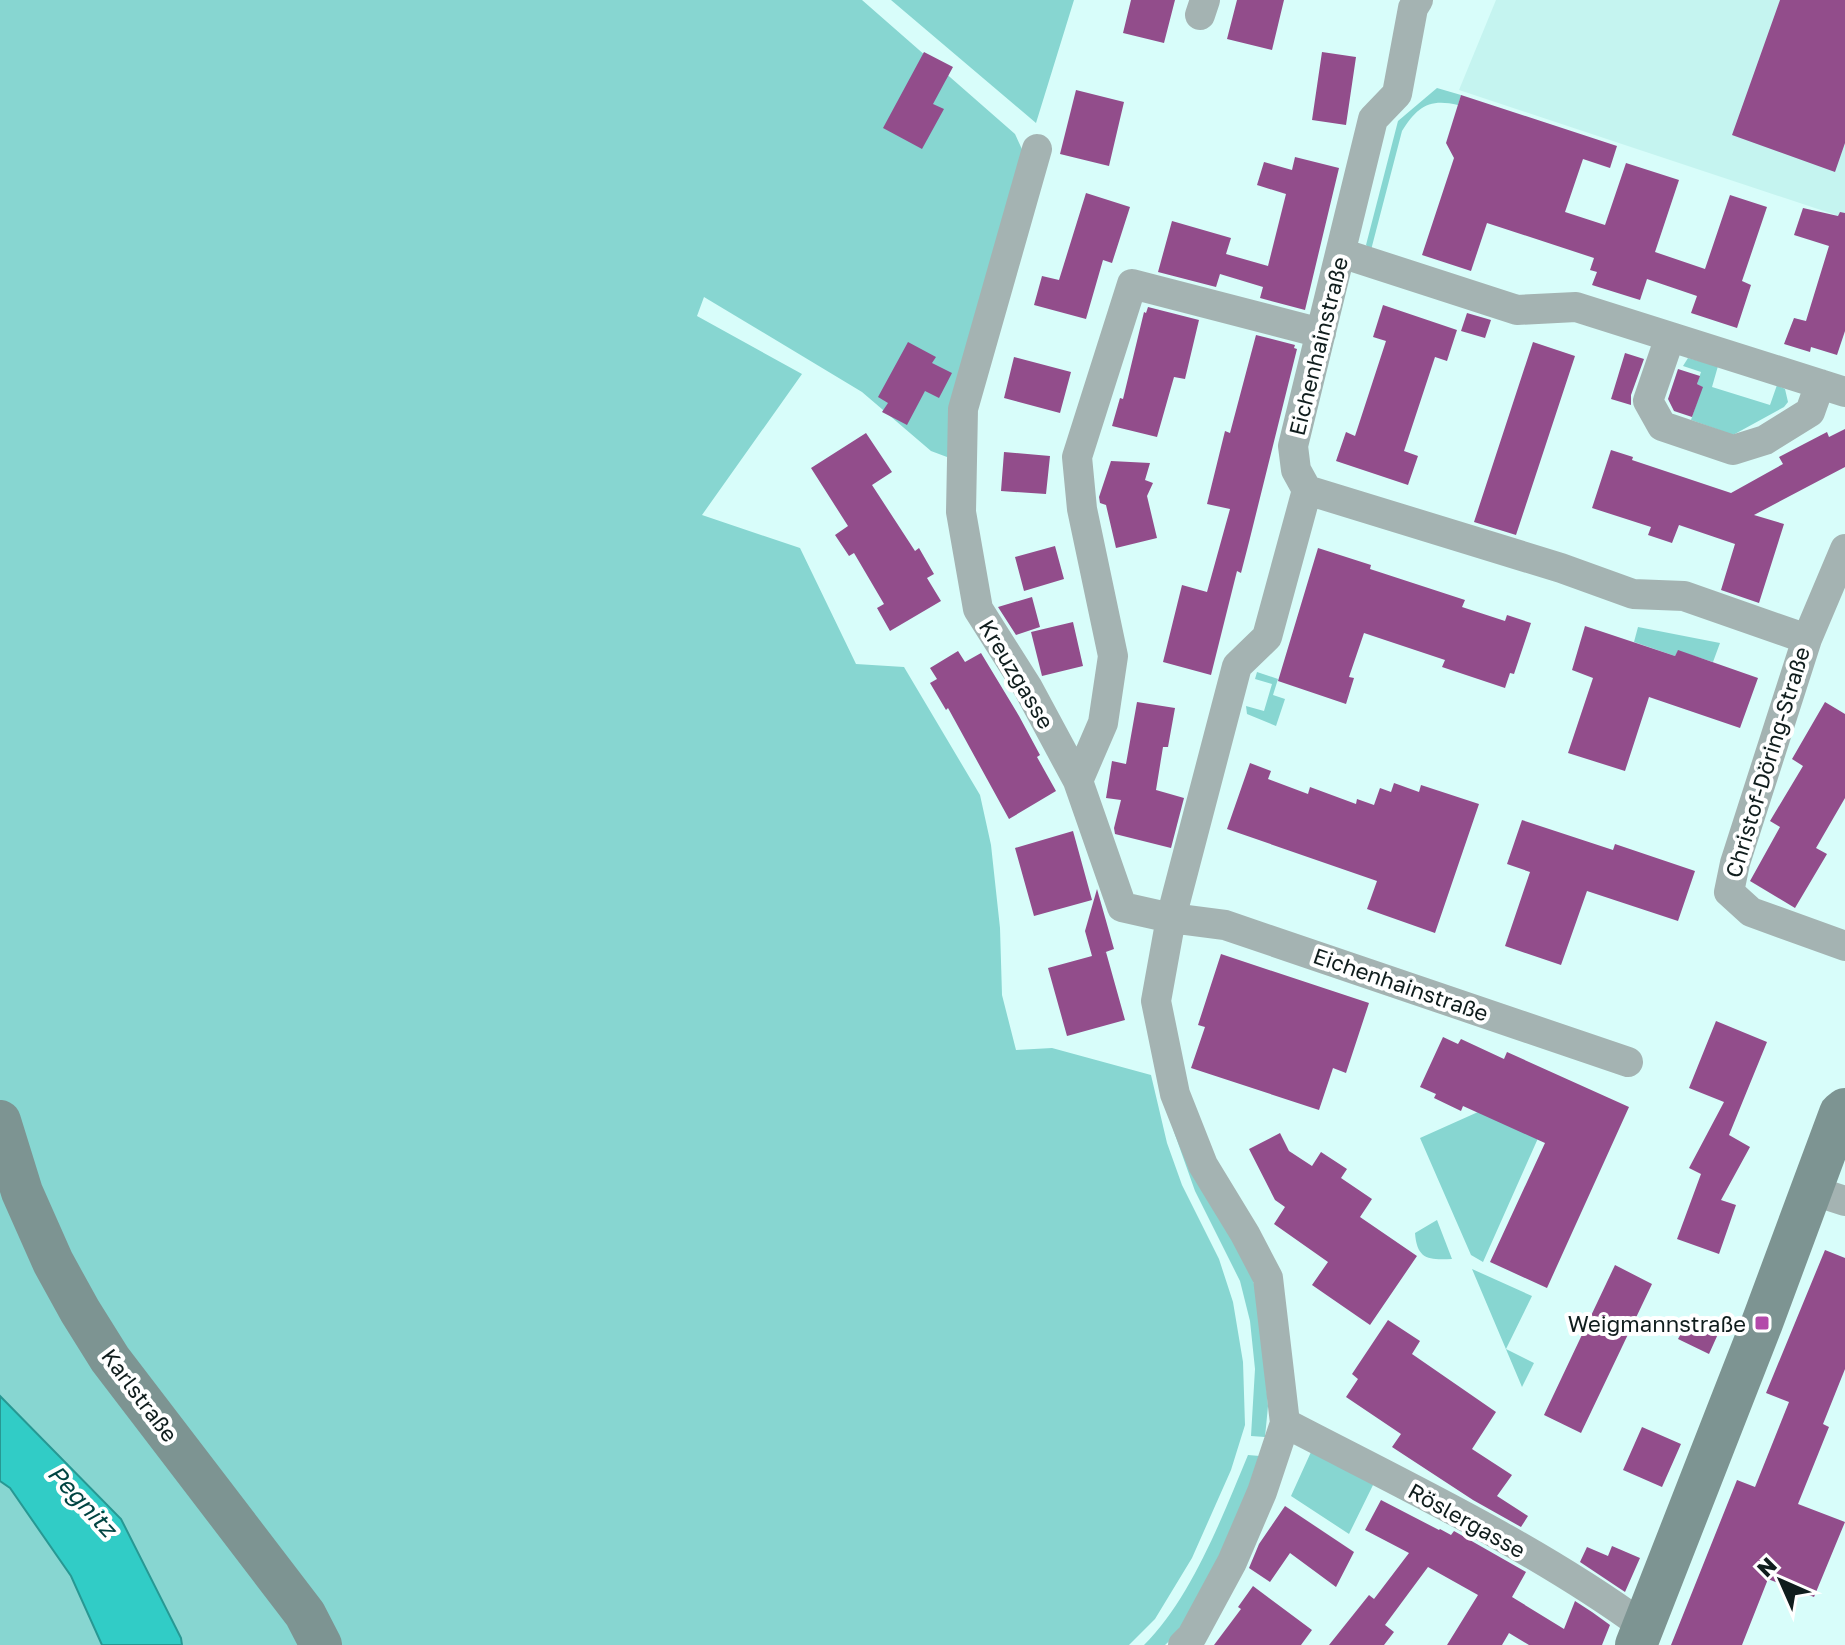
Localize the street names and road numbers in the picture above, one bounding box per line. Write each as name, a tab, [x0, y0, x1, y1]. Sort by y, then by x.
street label: Eichenhainstraße	[1283, 254, 1353, 438]
street label: Kreuzgasse	[974, 614, 1060, 734]
street label: Christof-Döring-Straße	[1719, 643, 1815, 881]
street label: Eichenhainstraße	[1310, 941, 1492, 1027]
street label: Karlstraße	[96, 1343, 184, 1447]
street label: Röslergasse	[1404, 1477, 1530, 1563]

